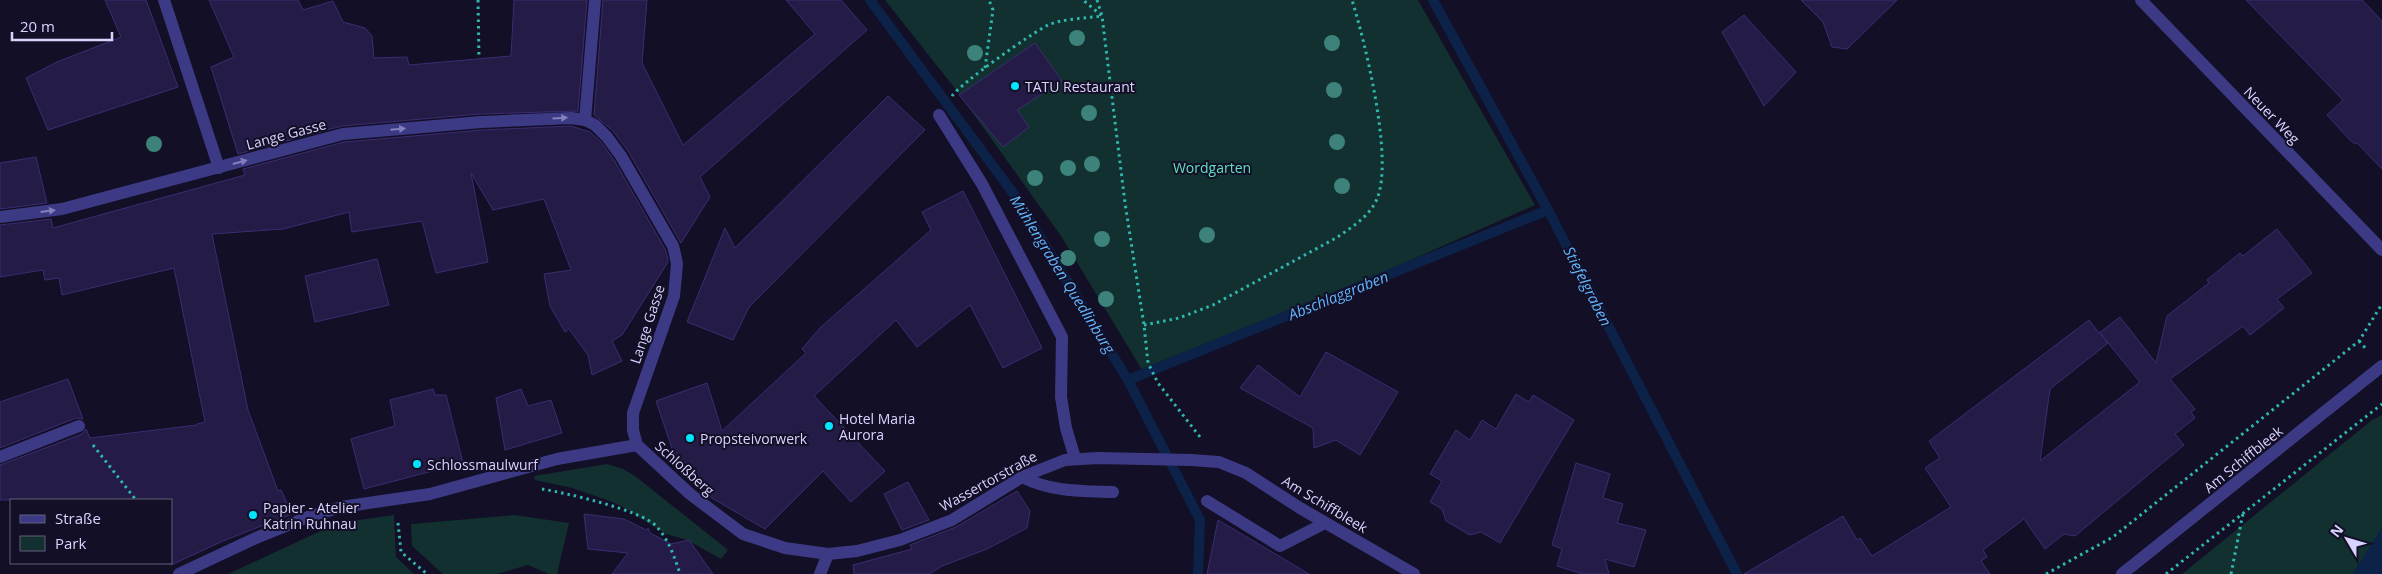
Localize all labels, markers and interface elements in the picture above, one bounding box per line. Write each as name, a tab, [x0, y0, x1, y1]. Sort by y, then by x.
scale bar	[12, 10, 112, 42]
text: 20 m	[20, 16, 55, 36]
place label: TATU Restaurant	[1025, 77, 1135, 96]
marker: TATU Restaurant	[1009, 80, 1021, 92]
street label: Neuer Weg	[2240, 82, 2304, 148]
street label: Lange Gasse	[244, 114, 328, 154]
one-way arrow	[553, 114, 569, 122]
one-way arrow	[390, 125, 406, 133]
one-way arrow	[232, 158, 247, 166]
park label: Wordgarten	[1173, 158, 1251, 177]
water label: Mühlengraben Quedlinburg	[1006, 191, 1121, 358]
one-way arrow	[41, 207, 57, 215]
water label: Stiefelgraben	[1559, 243, 1617, 329]
water label: Abschlaggraben	[1284, 266, 1391, 325]
street label: Lange Gasse	[625, 282, 669, 366]
place label: Hotel Maria Aurora	[839, 409, 915, 444]
marker: Hotel Maria Aurora	[823, 420, 835, 432]
street label: Am Schiffbleek	[2199, 421, 2287, 497]
place label: Propsteivorwerk	[700, 429, 808, 448]
marker: Propsteivorwerk	[684, 432, 696, 444]
street label: Schloßberg	[651, 436, 719, 500]
street label: Wassertorstraße	[936, 446, 1040, 516]
place label: Schlossmaulwurf	[427, 455, 539, 474]
marker: Schlossmaulwurf	[411, 458, 423, 470]
street label: Am Schiffbleek	[1279, 471, 1372, 537]
place label: Papier - Atelier Katrin Ruhnau	[263, 498, 359, 533]
legend	[10, 499, 172, 564]
text: Straße	[55, 508, 101, 528]
marker: Papier - Atelier Katrin Ruhnau	[247, 509, 259, 521]
north arrow	[2322, 514, 2372, 564]
text: N	[2325, 520, 2347, 541]
text: Park	[55, 533, 86, 553]

